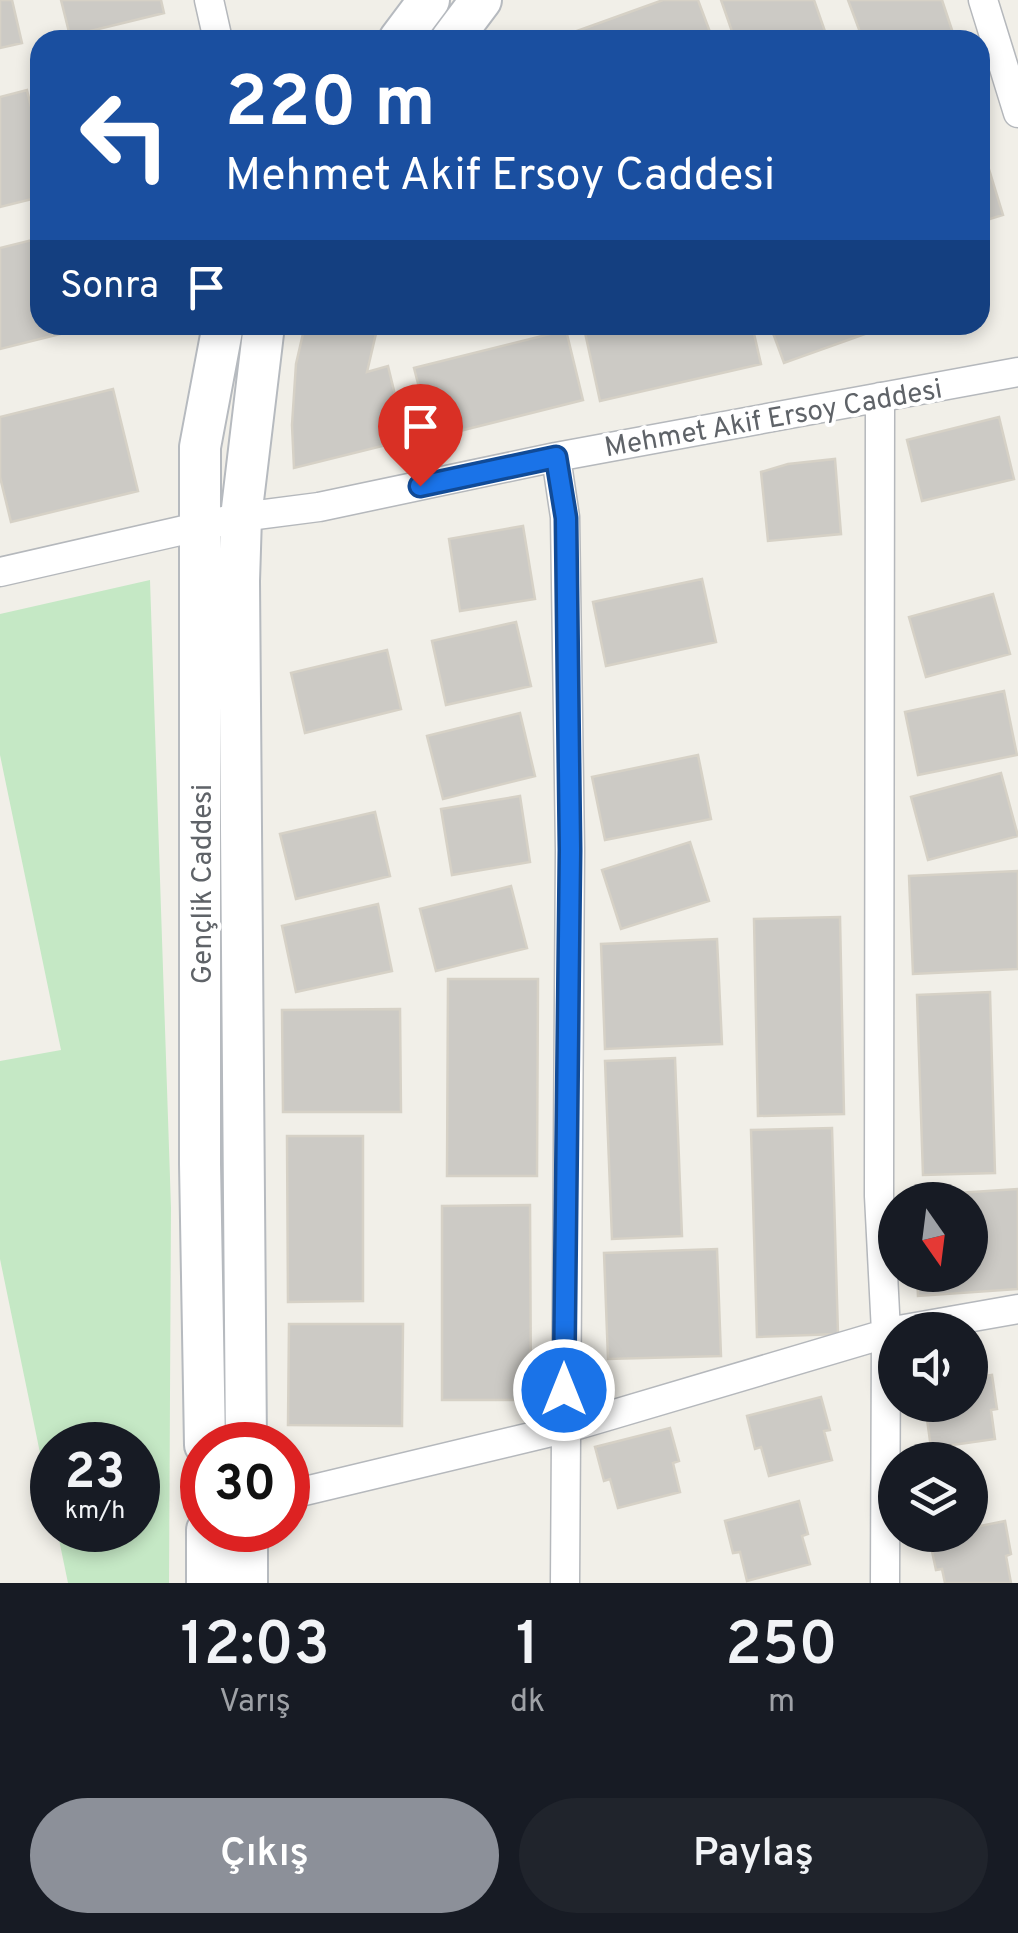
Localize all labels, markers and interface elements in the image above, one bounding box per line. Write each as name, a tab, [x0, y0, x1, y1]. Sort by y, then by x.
text: 220 m	[225, 62, 435, 151]
icon: left	[60, 70, 190, 200]
text: Mehmet Akif Ersoy Caddesi	[225, 149, 775, 206]
icon: arrive	[179, 260, 234, 315]
text: Sonra	[60, 263, 159, 312]
street label: Mehmet Akif Ersoy Caddesi	[602, 373, 945, 467]
pin	[378, 384, 463, 487]
icon: arrive	[393, 399, 448, 454]
street label: Gençlik Caddesi	[186, 784, 222, 984]
north arrow	[878, 1182, 988, 1292]
map controls	[878, 1182, 988, 1552]
button: sound	[878, 1312, 988, 1422]
position arrow	[512, 1338, 616, 1442]
speed limit sign: 30	[180, 1422, 310, 1552]
button: layers	[878, 1442, 988, 1552]
text: 23	[65, 1443, 125, 1506]
text: km/h	[65, 1496, 125, 1528]
text: 12:03	[180, 1610, 330, 1686]
text: 1	[516, 1610, 539, 1686]
text: 250	[725, 1610, 838, 1686]
text: Varış	[219, 1683, 291, 1723]
text: dk	[510, 1683, 545, 1723]
text: m	[768, 1683, 795, 1723]
button: Çıkış	[30, 1798, 499, 1913]
button: Paylaş	[519, 1798, 988, 1913]

